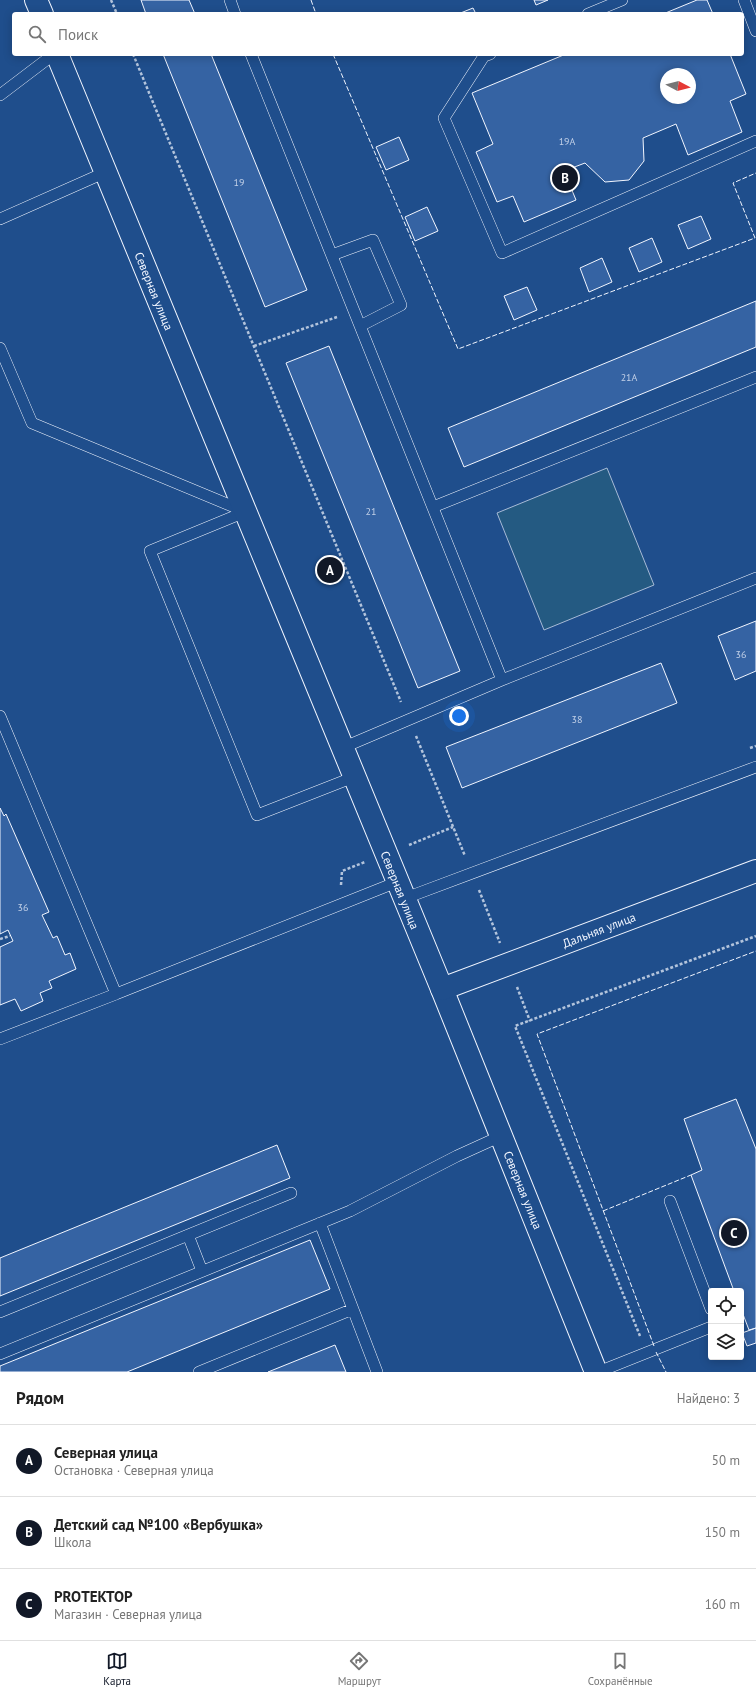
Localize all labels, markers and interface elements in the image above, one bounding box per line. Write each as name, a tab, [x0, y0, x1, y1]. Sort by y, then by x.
search box	[12, 12, 744, 56]
icon: search	[26, 23, 48, 45]
text: Поиск	[58, 25, 98, 44]
north arrow	[660, 68, 696, 104]
house number: 19А	[559, 135, 576, 148]
pin: B	[552, 163, 578, 193]
house number: 19	[234, 176, 244, 189]
street label: Северная улица	[132, 250, 177, 332]
house number: 21А	[621, 371, 638, 384]
house number: 21	[366, 505, 376, 518]
pin: A	[317, 555, 343, 585]
house number: 36	[736, 648, 746, 661]
your location	[449, 706, 469, 726]
house number: 38	[572, 713, 582, 726]
street label: Северная улица	[378, 849, 423, 931]
house number: 36	[18, 901, 28, 914]
street label: Дальняя улица	[560, 909, 638, 951]
street label: Северная улица	[501, 1149, 546, 1231]
pin: C	[721, 1218, 747, 1248]
map controls	[708, 1288, 744, 1360]
button: locate	[708, 1288, 744, 1324]
button: layers	[708, 1324, 744, 1360]
text: Рядом	[16, 1387, 64, 1409]
text: Найдено: 3	[677, 1390, 740, 1407]
text: Северная улица	[54, 1443, 158, 1462]
text: A	[25, 1452, 33, 1469]
text: 50 m	[712, 1452, 740, 1469]
text: Остановка · Северная улица	[54, 1462, 214, 1479]
text: Детский сад №100 «Вербушка»	[54, 1515, 263, 1534]
text: B	[25, 1524, 33, 1541]
text: 150 m	[705, 1524, 740, 1541]
text: Школа	[54, 1534, 91, 1551]
text: PROТЕКТОР	[54, 1587, 133, 1606]
text: C	[25, 1596, 33, 1613]
text: 160 m	[705, 1596, 740, 1613]
text: Магазин · Северная улица	[54, 1606, 202, 1623]
tab: Карта	[103, 1650, 131, 1688]
tab: Маршрут	[338, 1650, 381, 1688]
tab: Сохранённые	[588, 1650, 653, 1688]

